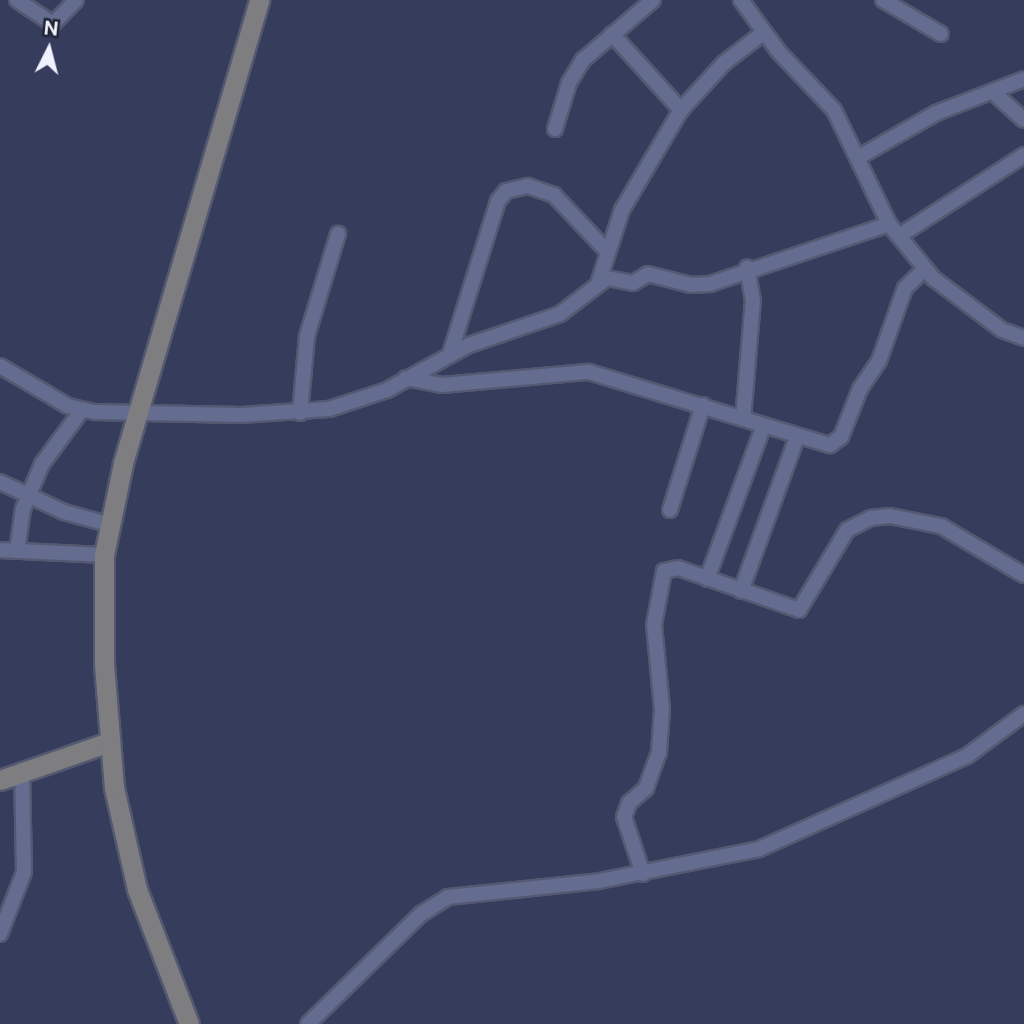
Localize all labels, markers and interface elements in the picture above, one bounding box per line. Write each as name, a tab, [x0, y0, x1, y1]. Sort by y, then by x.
north arrow	[14, 14, 84, 84]
text: N	[43, 16, 60, 40]

